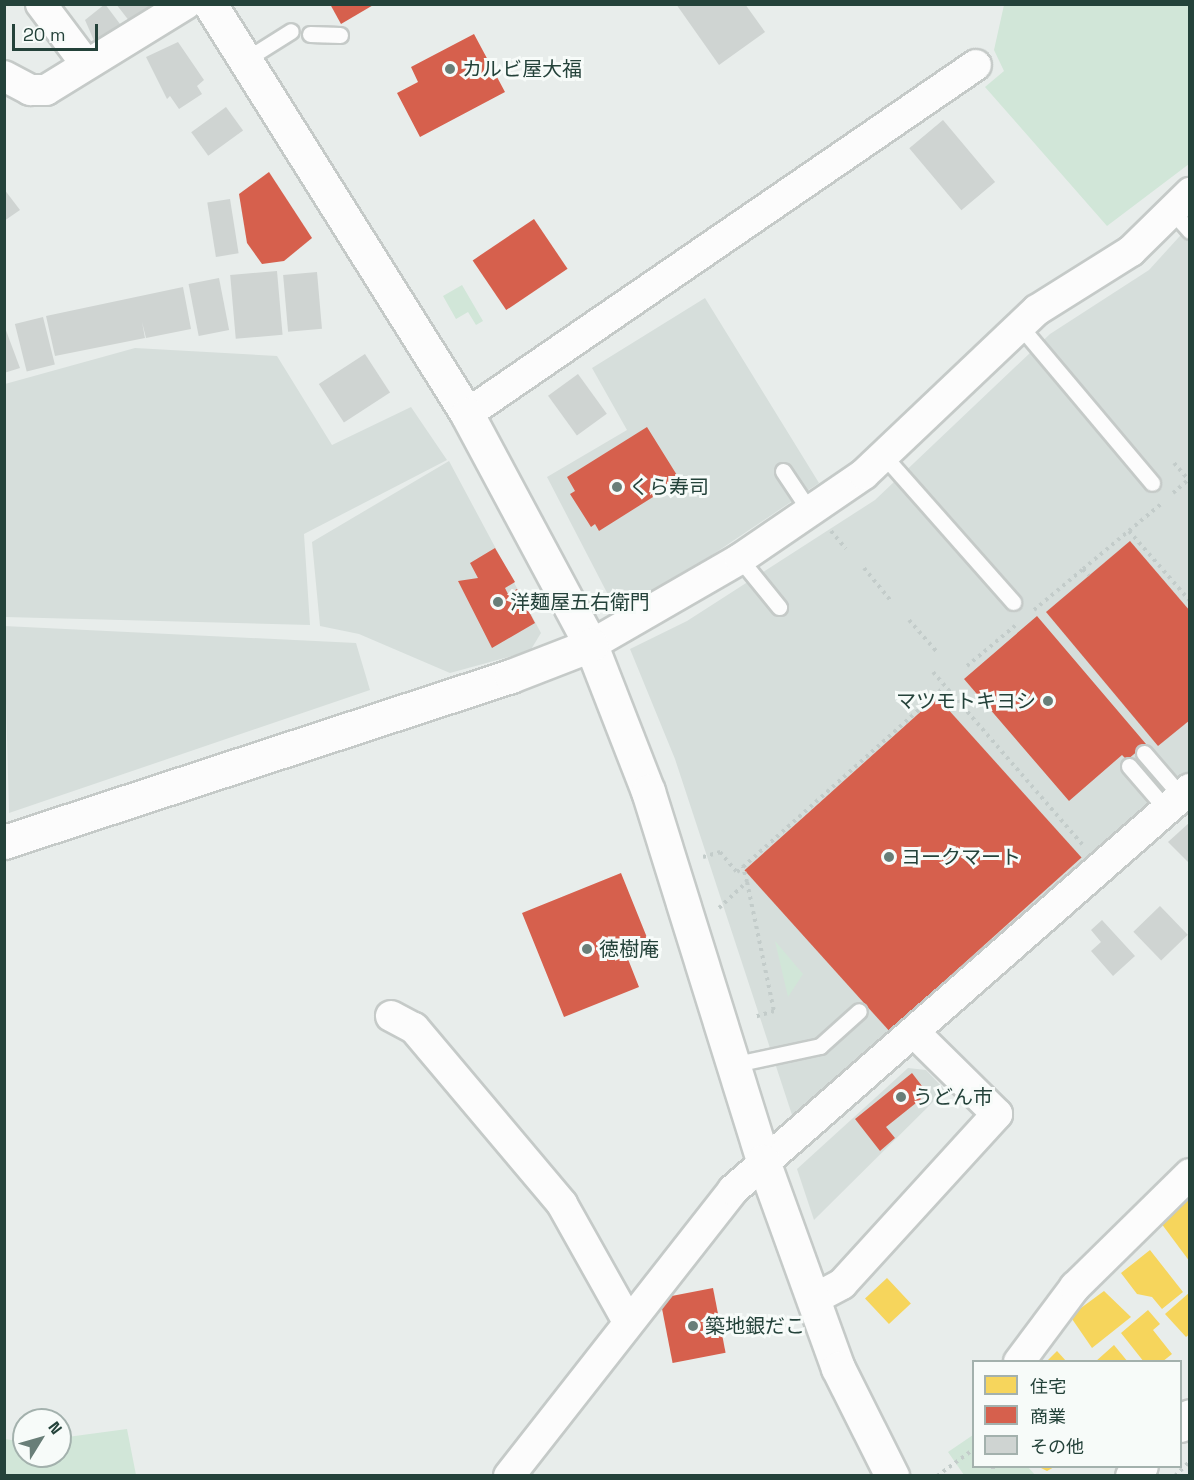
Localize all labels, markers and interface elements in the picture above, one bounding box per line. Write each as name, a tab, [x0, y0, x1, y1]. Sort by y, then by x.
scale bar	[15, 12, 100, 50]
text: 20 m	[23, 23, 66, 46]
place label: カルビ屋大福	[462, 57, 582, 81]
marker: カルビ屋大福	[443, 62, 457, 76]
place label: くら寿司	[629, 475, 709, 499]
marker: くら寿司	[610, 480, 624, 494]
place label: 洋麺屋五右衛門	[510, 590, 650, 614]
marker: 洋麺屋五右衛門	[491, 595, 505, 609]
place label: マツモトキヨシ	[896, 689, 1036, 713]
marker: マツモトキヨシ	[1041, 694, 1055, 708]
place label: ヨークマート	[901, 845, 1021, 869]
marker: ヨークマート	[882, 850, 896, 864]
place label: 徳樹庵	[599, 937, 659, 961]
marker: 徳樹庵	[580, 942, 594, 956]
place label: うどん市	[913, 1085, 993, 1109]
marker: うどん市	[894, 1090, 908, 1104]
place label: 築地銀だこ	[705, 1314, 805, 1338]
marker: 築地銀だこ	[686, 1319, 700, 1333]
legend	[972, 1360, 1182, 1468]
text: 住宅	[1030, 1375, 1066, 1398]
text: 商業	[1030, 1405, 1066, 1428]
north arrow	[12, 1408, 72, 1468]
text: N	[44, 1417, 67, 1439]
text: その他	[1030, 1435, 1084, 1458]

